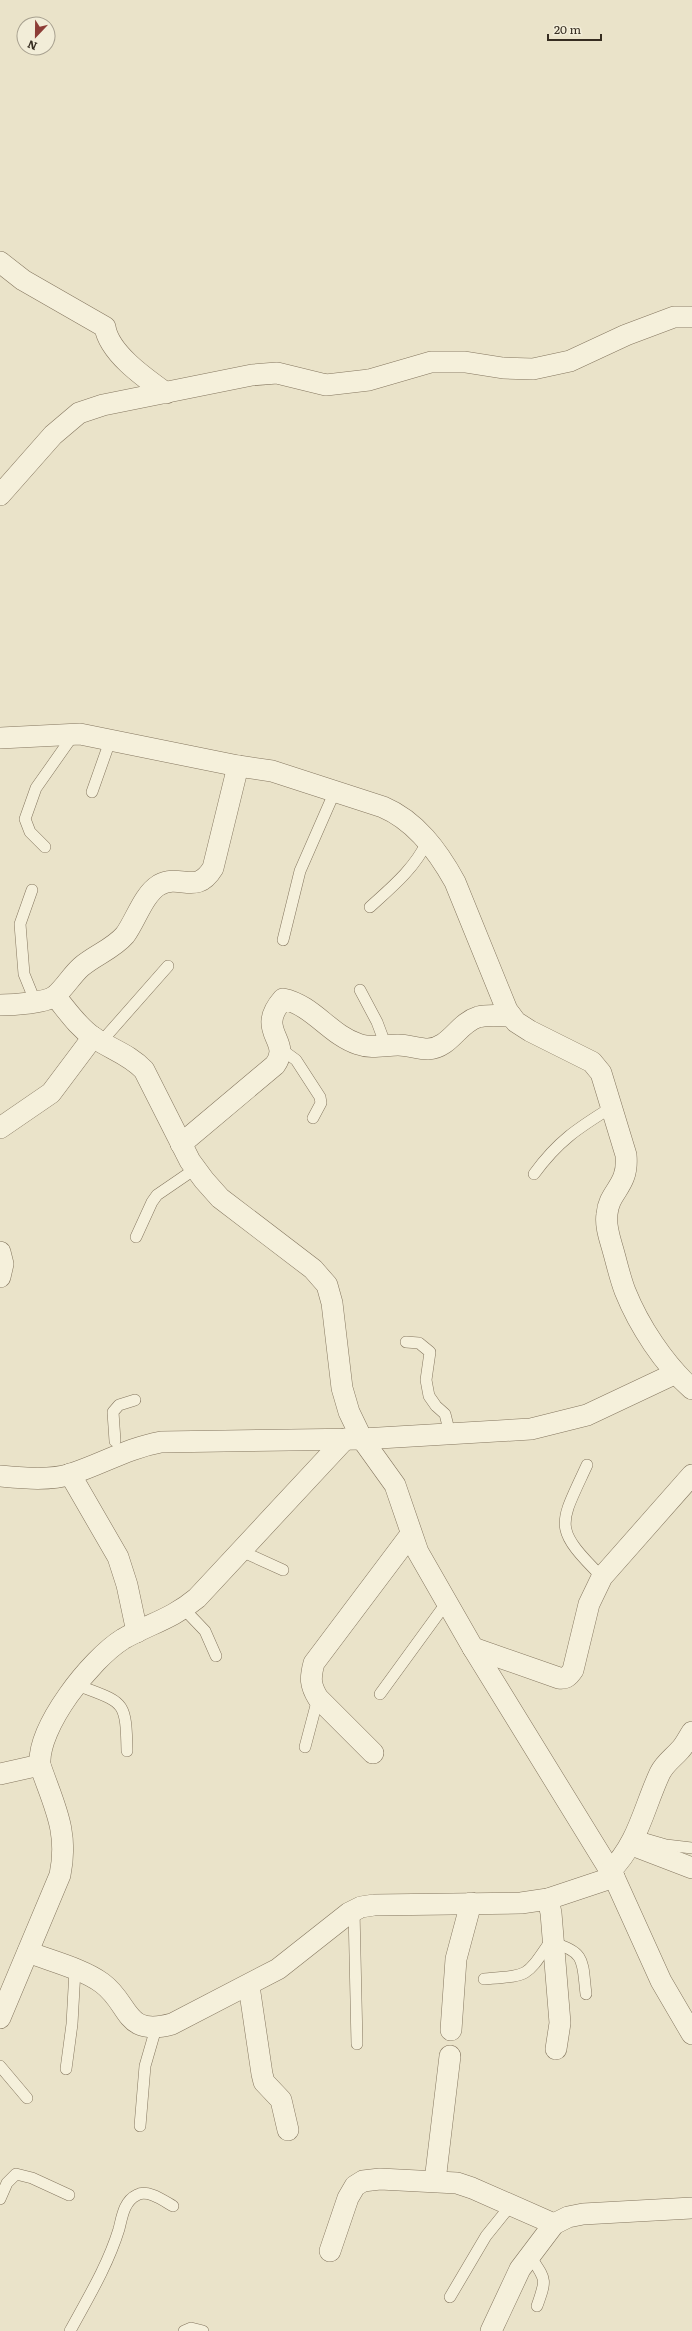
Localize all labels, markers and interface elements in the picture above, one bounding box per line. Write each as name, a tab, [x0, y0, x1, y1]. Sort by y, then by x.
north arrow	[16, 16, 56, 56]
scale bar	[548, 16, 601, 42]
text: 20 m	[554, 20, 581, 38]
text: N	[25, 37, 39, 55]

